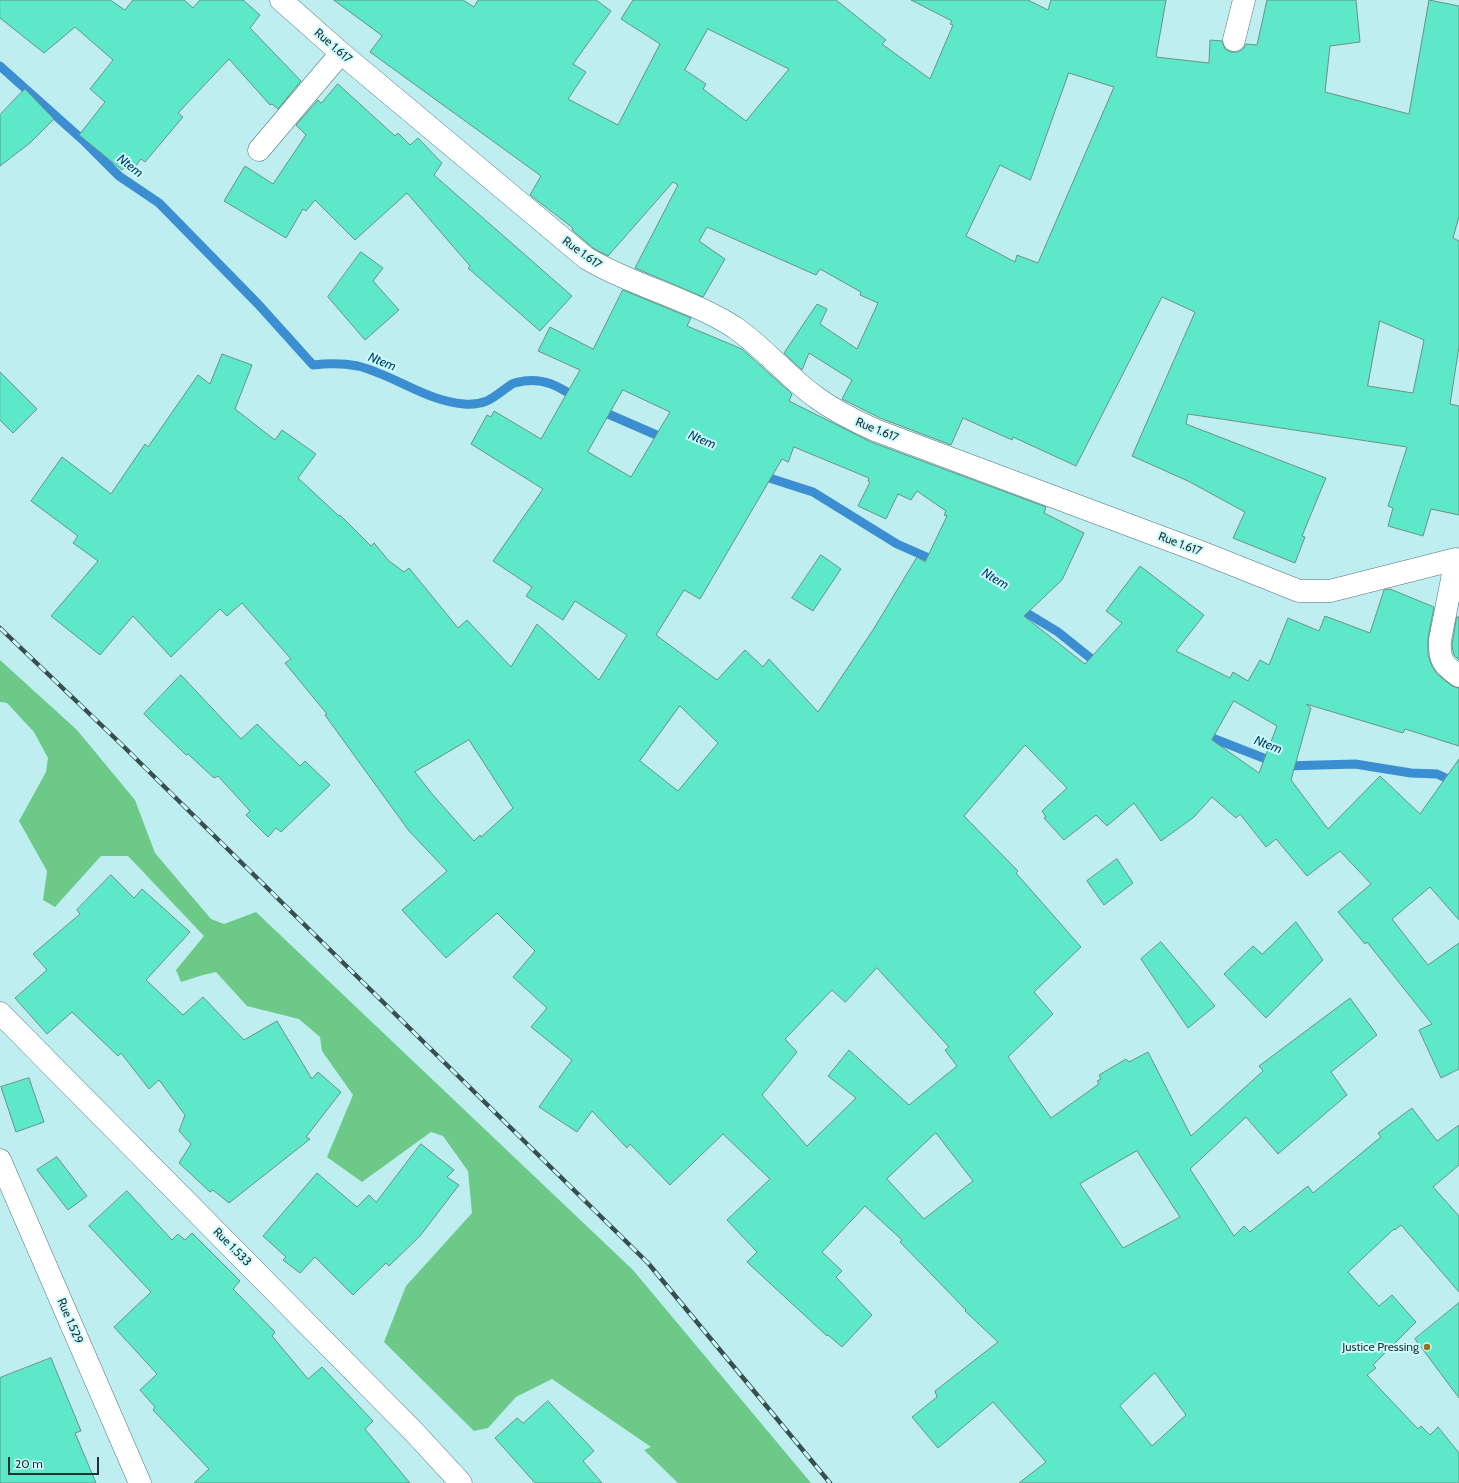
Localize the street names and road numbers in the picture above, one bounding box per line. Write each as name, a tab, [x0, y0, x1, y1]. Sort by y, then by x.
street label: Rue 1.617	[311, 26, 355, 66]
street label: Rue 1.617	[559, 234, 605, 272]
street label: Rue 1.617	[853, 415, 901, 445]
street label: Rue 1.617	[1156, 529, 1204, 559]
street label: Rue 1.533	[210, 1225, 254, 1269]
street label: Rue 1.529	[54, 1296, 86, 1346]

